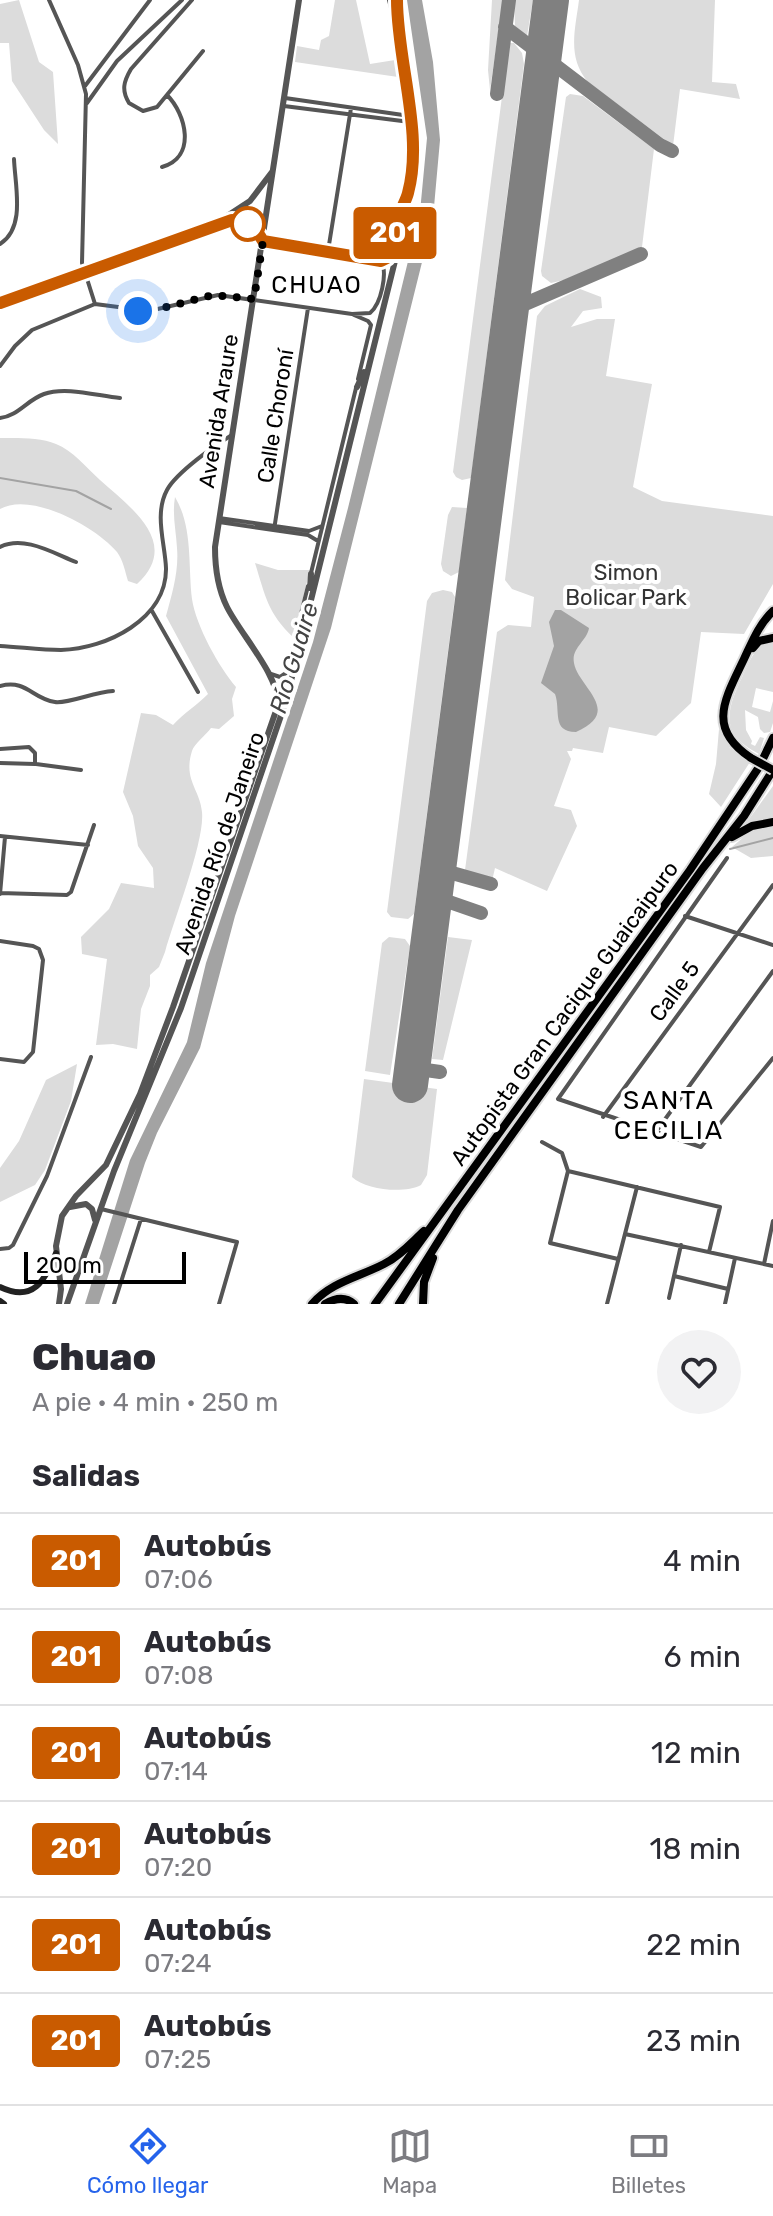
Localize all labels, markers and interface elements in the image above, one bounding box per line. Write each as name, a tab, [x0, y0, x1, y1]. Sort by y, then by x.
unlabelled marker	[231, 207, 265, 241]
line badge: 201	[349, 207, 441, 259]
text: 201	[369, 216, 421, 249]
district label: CHUAO	[271, 271, 363, 299]
your location	[118, 291, 158, 331]
street label: Avenida Araure	[193, 332, 244, 490]
street label: Calle Choroní	[252, 345, 300, 485]
park label: Simon Bolicar Park	[565, 559, 687, 611]
water label: Río Guaire	[264, 599, 324, 717]
street label: Avenida Río de Janeiro	[169, 728, 270, 958]
street label: Autopista Gran Cacique Guaicaipuro	[445, 856, 684, 1171]
street label: Calle 5	[643, 956, 705, 1027]
district label: SANTA CECILIA	[614, 1085, 724, 1146]
scale bar	[24, 1248, 186, 1284]
text: 200 m	[36, 1252, 102, 1279]
button: heart	[657, 1330, 741, 1414]
text: Chuao	[32, 1334, 156, 1380]
text: A pie · 4 min · 250 m	[32, 1387, 278, 1418]
text: Salidas	[32, 1458, 140, 1494]
text: Autobús	[144, 1528, 272, 1564]
text: 4 min	[663, 1543, 741, 1579]
text: 201	[50, 1544, 102, 1577]
text: 07:06	[144, 1564, 213, 1595]
text: Autobús	[144, 1624, 272, 1660]
text: 6 min	[663, 1639, 741, 1675]
text: 201	[50, 1640, 102, 1673]
text: 07:08	[144, 1660, 214, 1691]
text: Autobús	[144, 1720, 272, 1756]
text: 12 min	[651, 1735, 741, 1771]
text: 201	[50, 1736, 102, 1769]
text: 07:14	[144, 1756, 208, 1787]
text: Autobús	[144, 1816, 272, 1852]
text: 18 min	[650, 1831, 741, 1867]
text: 201	[50, 1832, 102, 1865]
text: 07:20	[144, 1852, 212, 1883]
text: Autobús	[144, 1912, 272, 1948]
text: 22 min	[646, 1927, 741, 1963]
text: 201	[50, 1928, 102, 1961]
text: 07:24	[144, 1948, 212, 1979]
text: Autobús	[144, 2008, 272, 2044]
text: 23 min	[646, 2023, 741, 2059]
text: 201	[50, 2024, 102, 2057]
text: 07:25	[144, 2044, 211, 2075]
tab: Cómo llegar	[87, 2124, 208, 2199]
tab: Mapa	[382, 2124, 437, 2199]
tab: Billetes	[611, 2124, 686, 2199]

